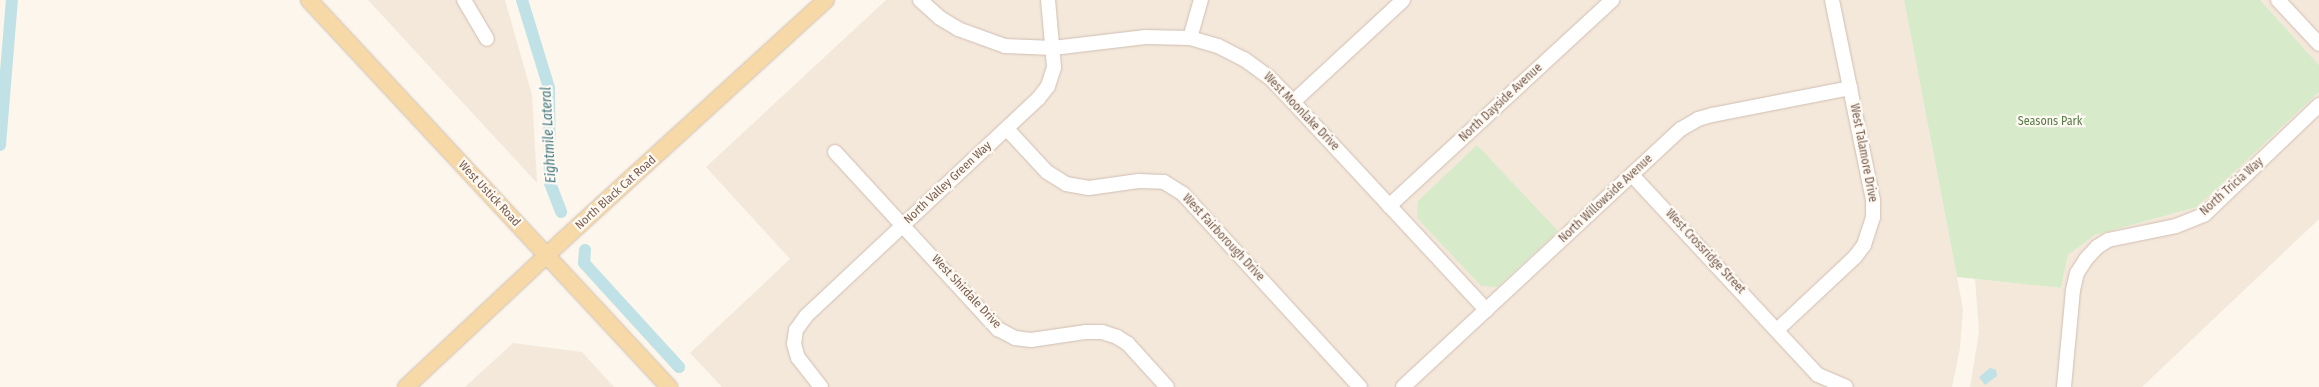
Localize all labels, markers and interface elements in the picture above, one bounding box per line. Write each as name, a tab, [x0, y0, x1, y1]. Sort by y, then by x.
street label: North Dayside Avenue	[1457, 61, 1545, 145]
street label: West Moonlake Drive	[1260, 70, 1342, 154]
water label: Eightmile Lateral	[538, 86, 560, 184]
street label: West Talamore Drive	[1846, 103, 1880, 203]
park label: Seasons Park	[2018, 115, 2082, 129]
street label: North Valley Green Way	[901, 139, 995, 227]
street label: North Willowside Avenue	[1556, 152, 1656, 246]
street label: North Black Cat Road	[573, 153, 659, 233]
street label: North Tricia Way	[2198, 155, 2266, 219]
street label: West Ustick Road	[455, 158, 523, 230]
street label: West Fairborough Drive	[1179, 192, 1267, 284]
street label: West Crossridge Street	[1662, 207, 1748, 297]
street label: West Shirdale Drive	[928, 252, 1004, 332]

